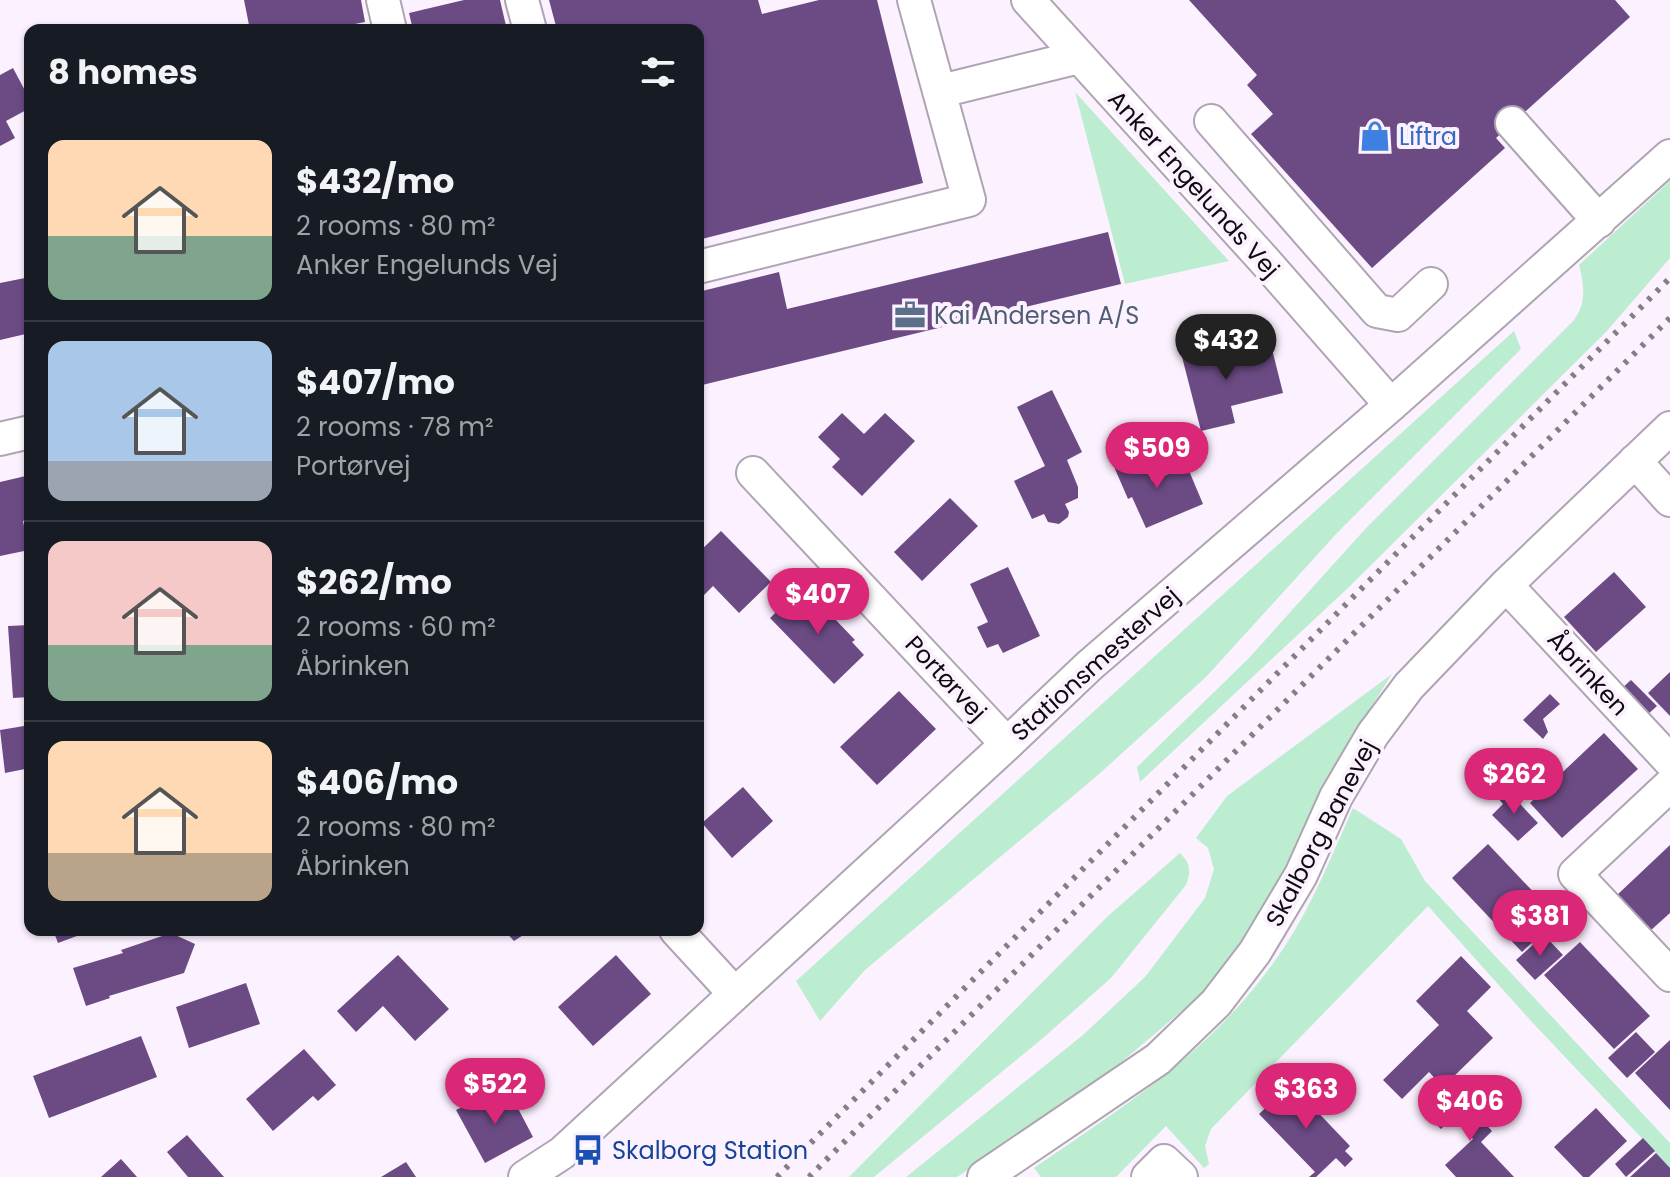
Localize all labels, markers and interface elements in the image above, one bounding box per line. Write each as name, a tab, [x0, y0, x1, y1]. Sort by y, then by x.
text: 8 homes	[48, 48, 198, 96]
icon: filters	[636, 50, 680, 94]
street label: Anker Engelunds Vej	[1101, 83, 1287, 285]
shop icon: Liftra	[1358, 119, 1392, 153]
place label: Liftra	[1399, 120, 1457, 153]
text: $432/mo	[296, 157, 454, 205]
icon: home	[112, 172, 208, 268]
text: 2 rooms · 80 m²	[296, 208, 496, 244]
text: Anker Engelunds Vej	[296, 247, 558, 283]
office icon: Kai Andersen A/S	[893, 298, 927, 332]
place label: Kai Andersen A/S	[934, 299, 1139, 332]
pin: $432	[1179, 314, 1273, 382]
text: $432	[1193, 322, 1259, 358]
text: $407/mo	[296, 358, 455, 406]
icon: home	[112, 373, 208, 469]
text: 2 rooms · 78 m²	[296, 409, 494, 445]
pin: $509	[1110, 422, 1204, 490]
text: $509	[1124, 430, 1190, 466]
text: Portørvej	[296, 448, 410, 484]
text: $262/mo	[296, 558, 452, 606]
pin: $407	[771, 568, 865, 636]
icon: home	[112, 573, 208, 669]
text: $407	[785, 576, 851, 612]
street label: Stationsmestervej	[1004, 579, 1186, 749]
text: 2 rooms · 60 m²	[296, 609, 496, 645]
street label: Åbrinken	[1540, 623, 1636, 723]
street label: Portørvej	[898, 628, 994, 728]
text: Åbrinken	[296, 648, 410, 684]
street label: Skalborg Banevej	[1258, 734, 1384, 932]
pin: $262	[1467, 748, 1561, 816]
text: $262	[1482, 756, 1546, 792]
text: $406/mo	[296, 758, 458, 806]
icon: home	[112, 773, 208, 869]
text: 2 rooms · 80 m²	[296, 809, 496, 845]
text: Åbrinken	[296, 848, 410, 884]
pin: $381	[1493, 890, 1587, 958]
text: $381	[1510, 898, 1570, 934]
pin: $522	[448, 1058, 542, 1126]
pin: $363	[1259, 1063, 1353, 1131]
text: $522	[463, 1066, 527, 1102]
text: $363	[1273, 1071, 1339, 1107]
pin: $406	[1423, 1075, 1517, 1143]
text: $406	[1436, 1083, 1504, 1119]
bus stop icon: Skalborg Station	[571, 1133, 605, 1167]
place label: Skalborg Station	[612, 1134, 808, 1167]

